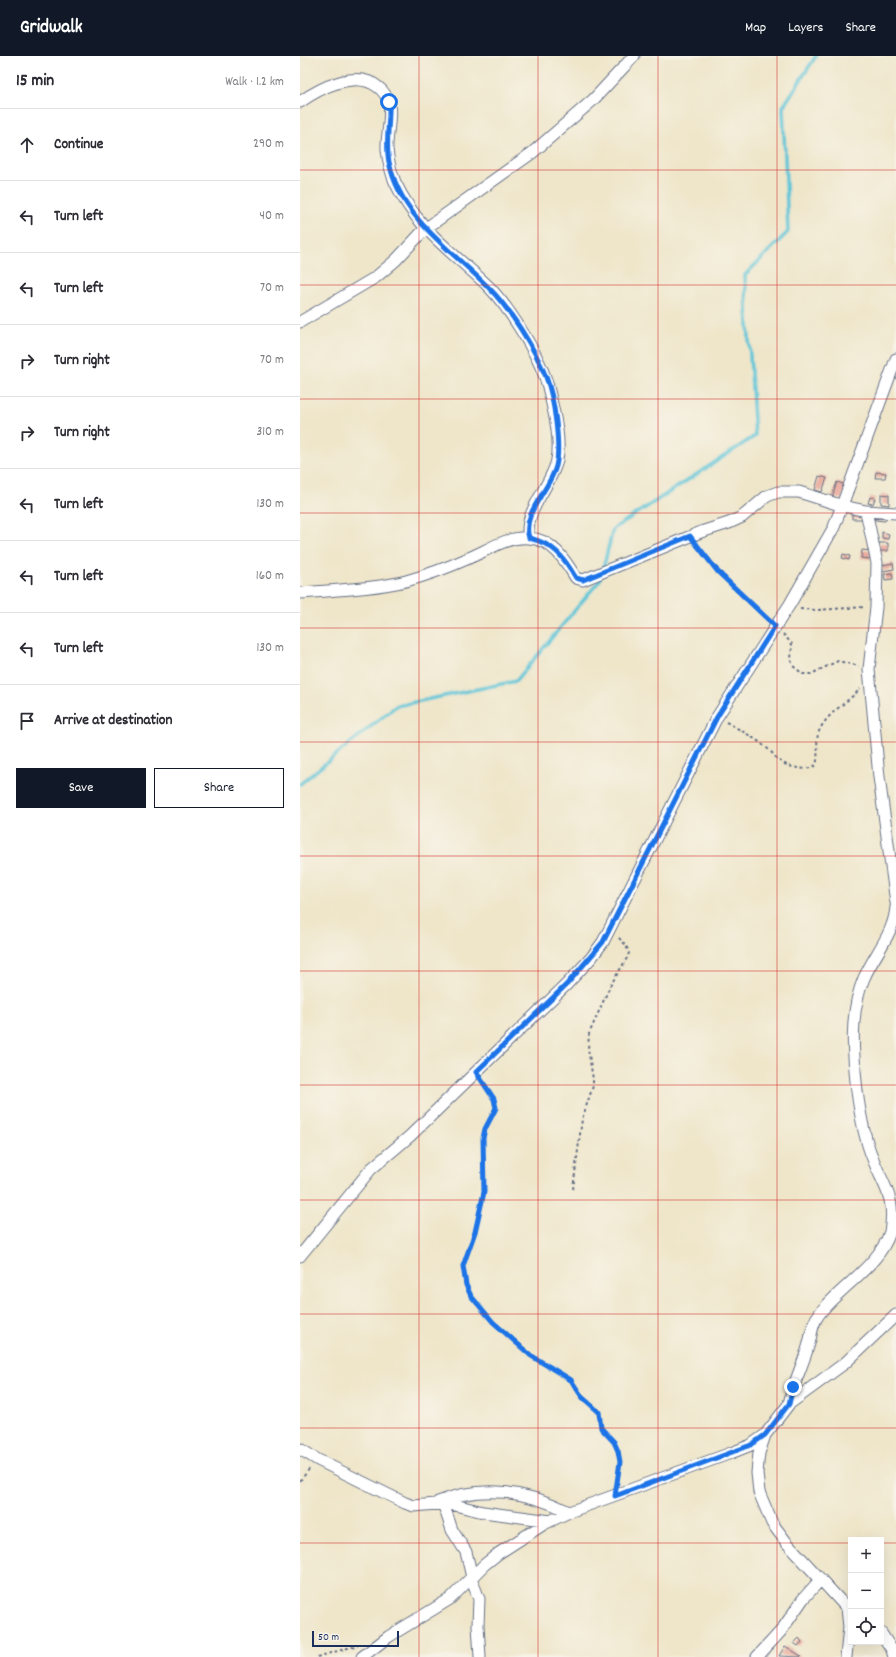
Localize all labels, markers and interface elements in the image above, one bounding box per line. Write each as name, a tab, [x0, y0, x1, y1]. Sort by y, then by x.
text: Gridwalk	[20, 15, 83, 42]
text: Map	[745, 18, 766, 38]
text: Layers	[788, 18, 823, 38]
text: Share	[845, 18, 876, 38]
text: 15 min	[16, 70, 54, 94]
text: Walk · 1.2 km	[225, 73, 284, 92]
route start	[380, 93, 398, 111]
icon: ahead	[16, 134, 38, 156]
text: Continue	[54, 134, 103, 156]
text: 290 m	[253, 135, 284, 154]
icon: left	[16, 206, 38, 228]
text: Turn left	[54, 206, 103, 228]
text: 40 m	[260, 207, 284, 226]
icon: left	[16, 278, 38, 300]
text: Turn left	[54, 278, 103, 300]
text: 70 m	[260, 279, 284, 298]
icon: right	[16, 350, 38, 372]
text: Turn right	[54, 350, 110, 372]
text: 70 m	[260, 351, 284, 370]
icon: right	[16, 422, 38, 444]
text: Turn right	[54, 422, 110, 444]
text: 310 m	[256, 423, 284, 442]
icon: left	[16, 494, 38, 516]
text: Turn left	[54, 494, 103, 516]
text: 130 m	[256, 495, 284, 514]
icon: left	[16, 566, 38, 588]
text: Turn left	[54, 566, 103, 588]
text: 160 m	[256, 567, 284, 586]
icon: left	[16, 638, 38, 660]
text: Turn left	[54, 638, 103, 660]
text: 130 m	[256, 639, 284, 658]
icon: arrive	[16, 710, 38, 732]
text: Arrive at destination	[54, 710, 172, 732]
button: Save	[16, 768, 146, 808]
button: Share	[154, 768, 284, 808]
route end	[784, 1378, 802, 1396]
map controls	[848, 1537, 884, 1645]
button: +	[848, 1537, 884, 1573]
button: −	[848, 1573, 884, 1609]
button: locate	[848, 1609, 884, 1645]
scale bar	[312, 1629, 399, 1648]
text: 50 m	[318, 1630, 339, 1646]

